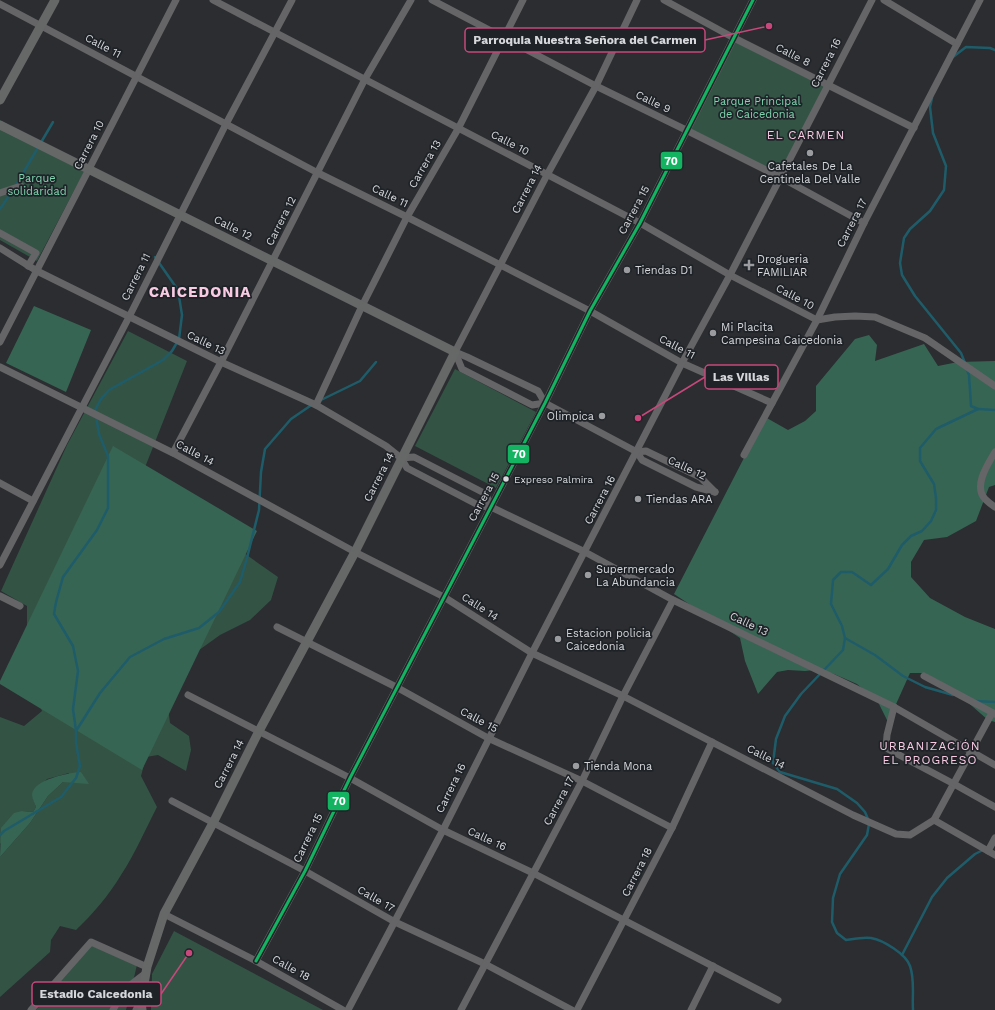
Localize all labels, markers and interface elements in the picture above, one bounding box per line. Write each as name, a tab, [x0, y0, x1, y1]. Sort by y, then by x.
callout: Parroquia Nuestra Señora del Carmen	[465, 28, 705, 52]
street label: Calle 11	[83, 31, 123, 61]
text: Parroquia Nuestra Señora del Carmen	[473, 33, 697, 47]
street label: Carrera 16	[808, 36, 844, 90]
street label: Calle 8	[773, 41, 813, 69]
street label: Calle 9	[633, 88, 673, 116]
park label: Parque Principal de Caicedonia	[713, 95, 801, 121]
street label: Carrera 10	[71, 118, 107, 172]
street label: Calle 10	[489, 128, 532, 158]
district label: EL CARMEN	[767, 128, 845, 142]
street label: Carrera 13	[406, 138, 444, 190]
marker: Cafetales De La Centinela Del Valle	[805, 148, 815, 158]
line badge: 70	[660, 151, 683, 170]
text: 70	[664, 155, 678, 168]
place label: Cafetales De La Centinela Del Valle	[760, 160, 860, 186]
street label: Carrera 14	[509, 162, 545, 216]
park label: Parque solidaridad	[7, 172, 67, 198]
street label: Calle 11	[370, 182, 410, 210]
street label: Carrera 15	[616, 183, 652, 237]
street label: Carrera 12	[263, 194, 299, 248]
street label: Carrera 17	[834, 196, 870, 250]
street label: Calle 12	[212, 213, 254, 243]
street label: Carrera 11	[119, 251, 153, 303]
place label: Drogueria FAMILIAR	[757, 253, 808, 279]
marker: Drogueria FAMILIAR	[744, 260, 754, 270]
place label: Tiendas D1	[635, 264, 692, 277]
marker: Tiendas D1	[622, 265, 632, 275]
street label: Calle 10	[774, 282, 817, 313]
district label: CAICEDONIA	[149, 283, 251, 301]
place label: Mi Placita Campesina Caicedonia	[721, 321, 842, 347]
street label: Calle 13	[185, 328, 227, 358]
marker: Mi Placita Campesina Caicedonia	[708, 328, 718, 338]
street label: Calle 11	[657, 332, 697, 362]
callout: Las Villas	[705, 365, 778, 389]
text: Las Villas	[713, 370, 770, 384]
place label: Olimpica	[547, 410, 594, 423]
marker: Olimpica	[597, 411, 607, 421]
street label: Calle 14	[174, 438, 217, 469]
line badge: 70	[507, 444, 530, 464]
text: 70	[512, 448, 526, 461]
street label: Carrera 14	[361, 450, 397, 504]
street label: Calle 12	[666, 453, 708, 483]
street label: Carrera 15	[466, 470, 502, 524]
street label: Carrera 16	[582, 473, 618, 527]
marker: Expreso Palmira	[501, 474, 511, 484]
place label: Expreso Palmira	[514, 474, 593, 485]
place label: Tiendas ARA	[646, 493, 713, 506]
marker: Tiendas ARA	[633, 494, 643, 504]
place label: Supermercado La Abundancia	[596, 563, 675, 589]
marker: Supermercado La Abundancia	[583, 570, 593, 580]
street label: Calle 14	[459, 590, 501, 624]
street label: Calle 13	[728, 609, 770, 639]
place label: Estacion policia Caicedonia	[566, 627, 651, 653]
marker: Estacion policia Caicedonia	[553, 634, 563, 644]
street label: Calle 15	[458, 705, 500, 735]
street label: Carrera 14	[211, 737, 247, 791]
district label: URBANIZACIÓN EL PROGRESO	[879, 739, 981, 767]
street label: Calle 14	[745, 742, 788, 772]
place label: Tienda Mona	[584, 760, 652, 773]
street label: Carrera 16	[433, 761, 469, 815]
marker: Tienda Mona	[571, 761, 581, 771]
street label: Carrera 17	[541, 774, 577, 828]
line badge: 70	[327, 791, 350, 811]
text: 70	[332, 795, 346, 808]
street label: Carrera 15	[290, 811, 326, 865]
street label: Calle 16	[466, 824, 509, 854]
street label: Carrera 18	[619, 845, 655, 899]
street label: Calle 17	[355, 883, 397, 915]
street label: Calle 18	[270, 952, 312, 984]
callout: Estadio Caicedonia	[32, 982, 161, 1006]
text: Estadio Caicedonia	[40, 987, 152, 1001]

